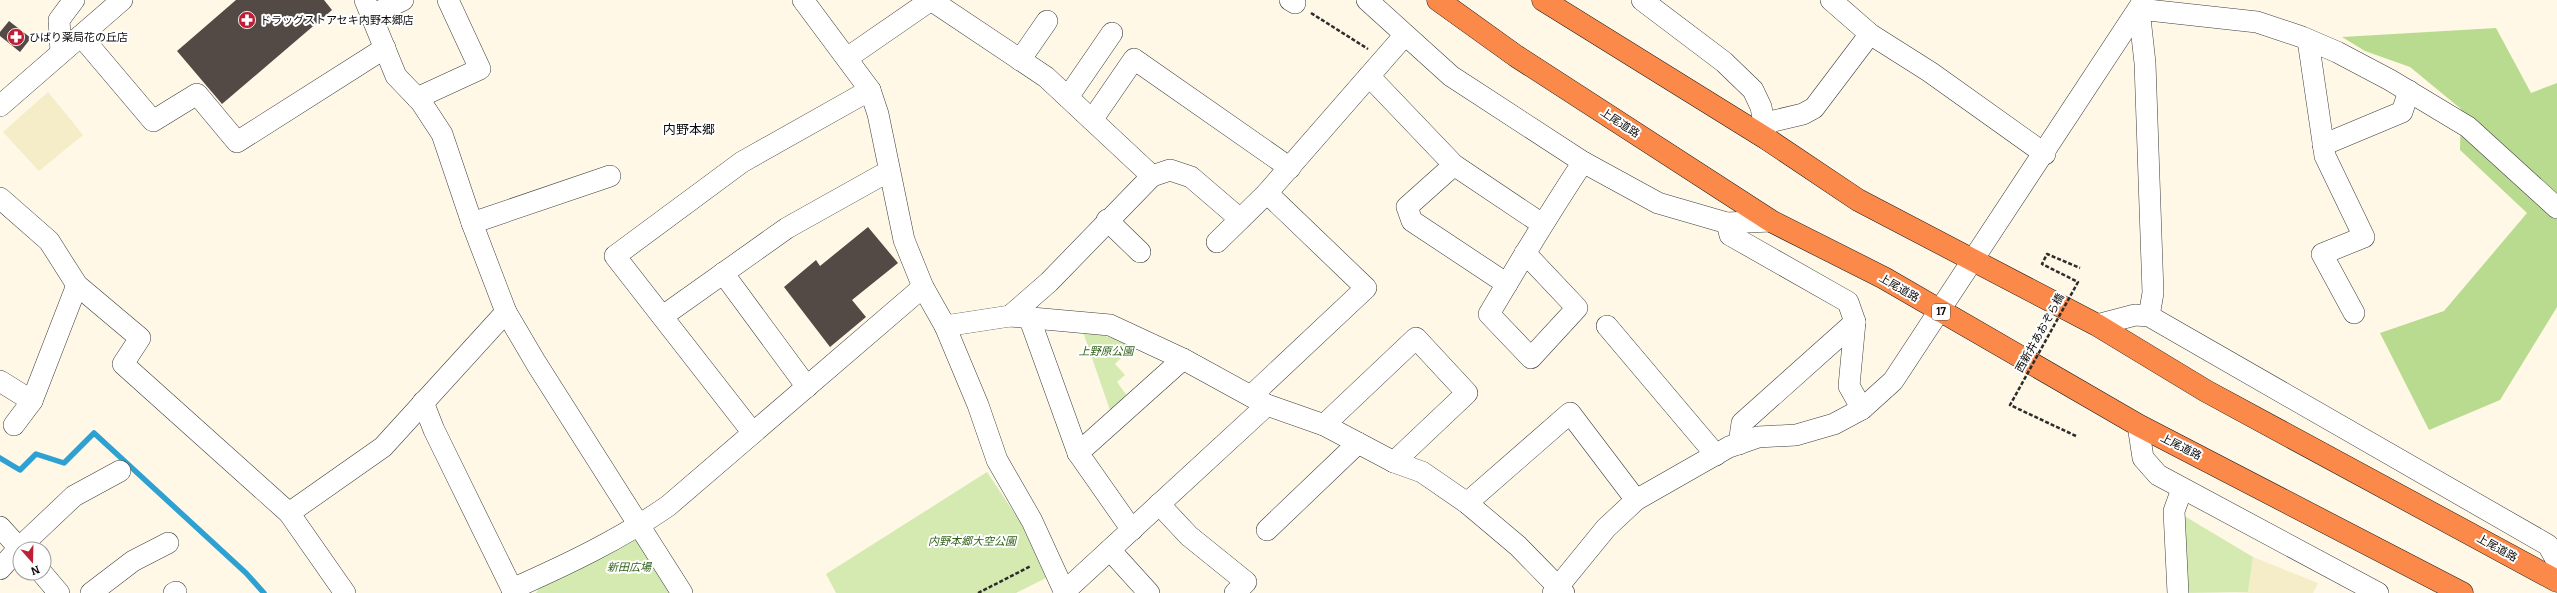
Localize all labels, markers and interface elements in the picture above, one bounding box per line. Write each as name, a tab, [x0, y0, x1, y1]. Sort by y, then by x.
pharmacy icon: ドラッグストアセキ内野本郷店	[237, 10, 257, 30]
place label: ドラッグストアセキ内野本郷店	[260, 14, 414, 27]
pharmacy icon: ひばり薬局花の丘店	[6, 27, 26, 47]
place label: ひばり薬局花の丘店	[29, 31, 128, 44]
street label: 上尾道路	[1598, 106, 1642, 140]
district label: 内野本郷	[663, 122, 715, 137]
street label: 上尾道路	[1877, 271, 1921, 305]
street label: 西新井あおぞら橋	[2013, 291, 2067, 375]
road number: 17	[1932, 304, 1950, 320]
park label: 上野原公園	[1079, 345, 1135, 358]
street label: 上尾道路	[2158, 431, 2204, 463]
street label: 上尾道路	[2475, 532, 2519, 564]
park label: 内野本郷大空公園	[928, 535, 1018, 548]
north arrow	[12, 541, 52, 581]
park label: 新田広場	[607, 561, 653, 574]
text: N	[29, 562, 41, 578]

